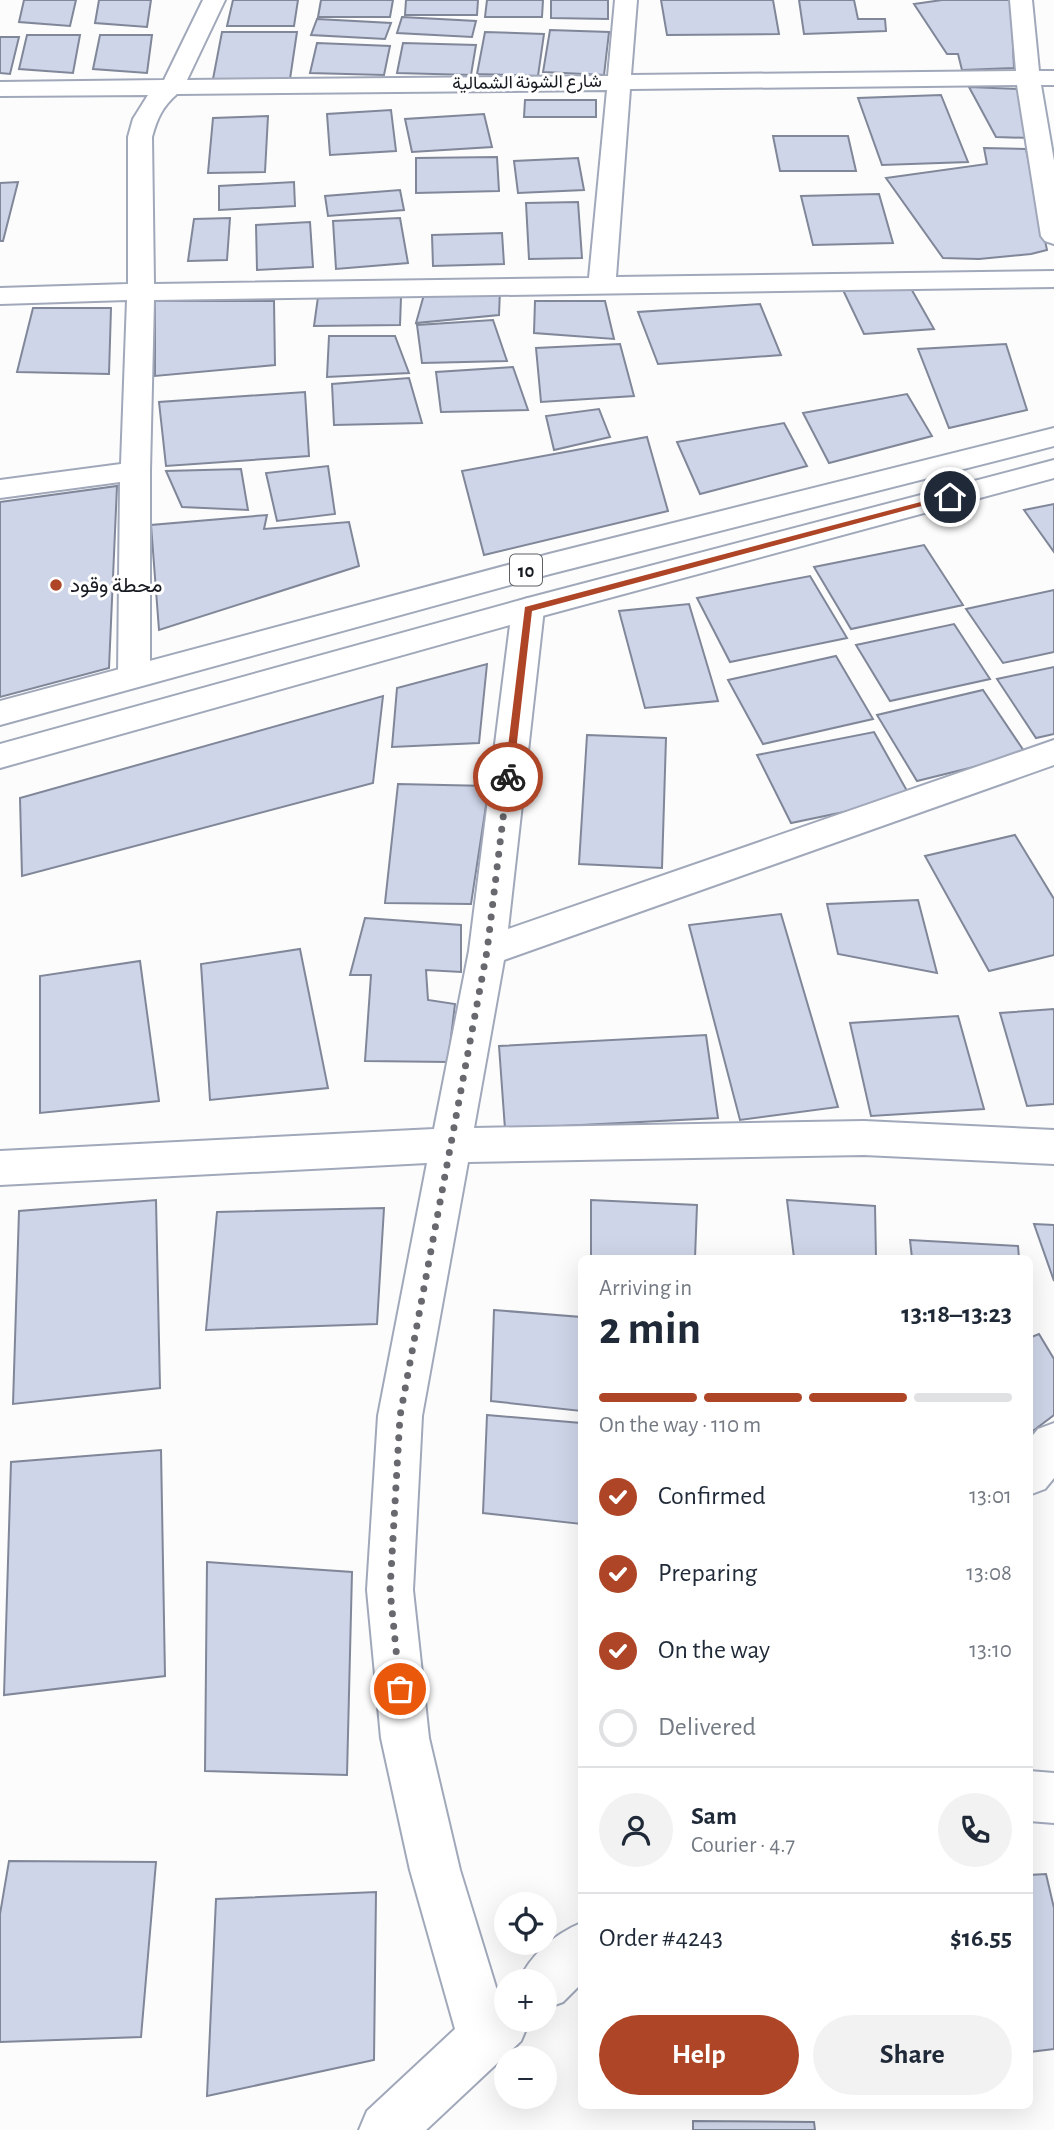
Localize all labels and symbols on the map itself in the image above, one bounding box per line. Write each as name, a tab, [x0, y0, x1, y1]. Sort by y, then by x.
street label: شارع الشونة الشمالية	[452, 73, 602, 95]
pin	[920, 467, 980, 527]
road number: 10	[510, 554, 542, 586]
place label: محطة وقود	[70, 575, 162, 598]
marker: محطة وقود	[48, 577, 64, 593]
courier	[473, 742, 543, 812]
pin	[370, 1659, 430, 1719]

